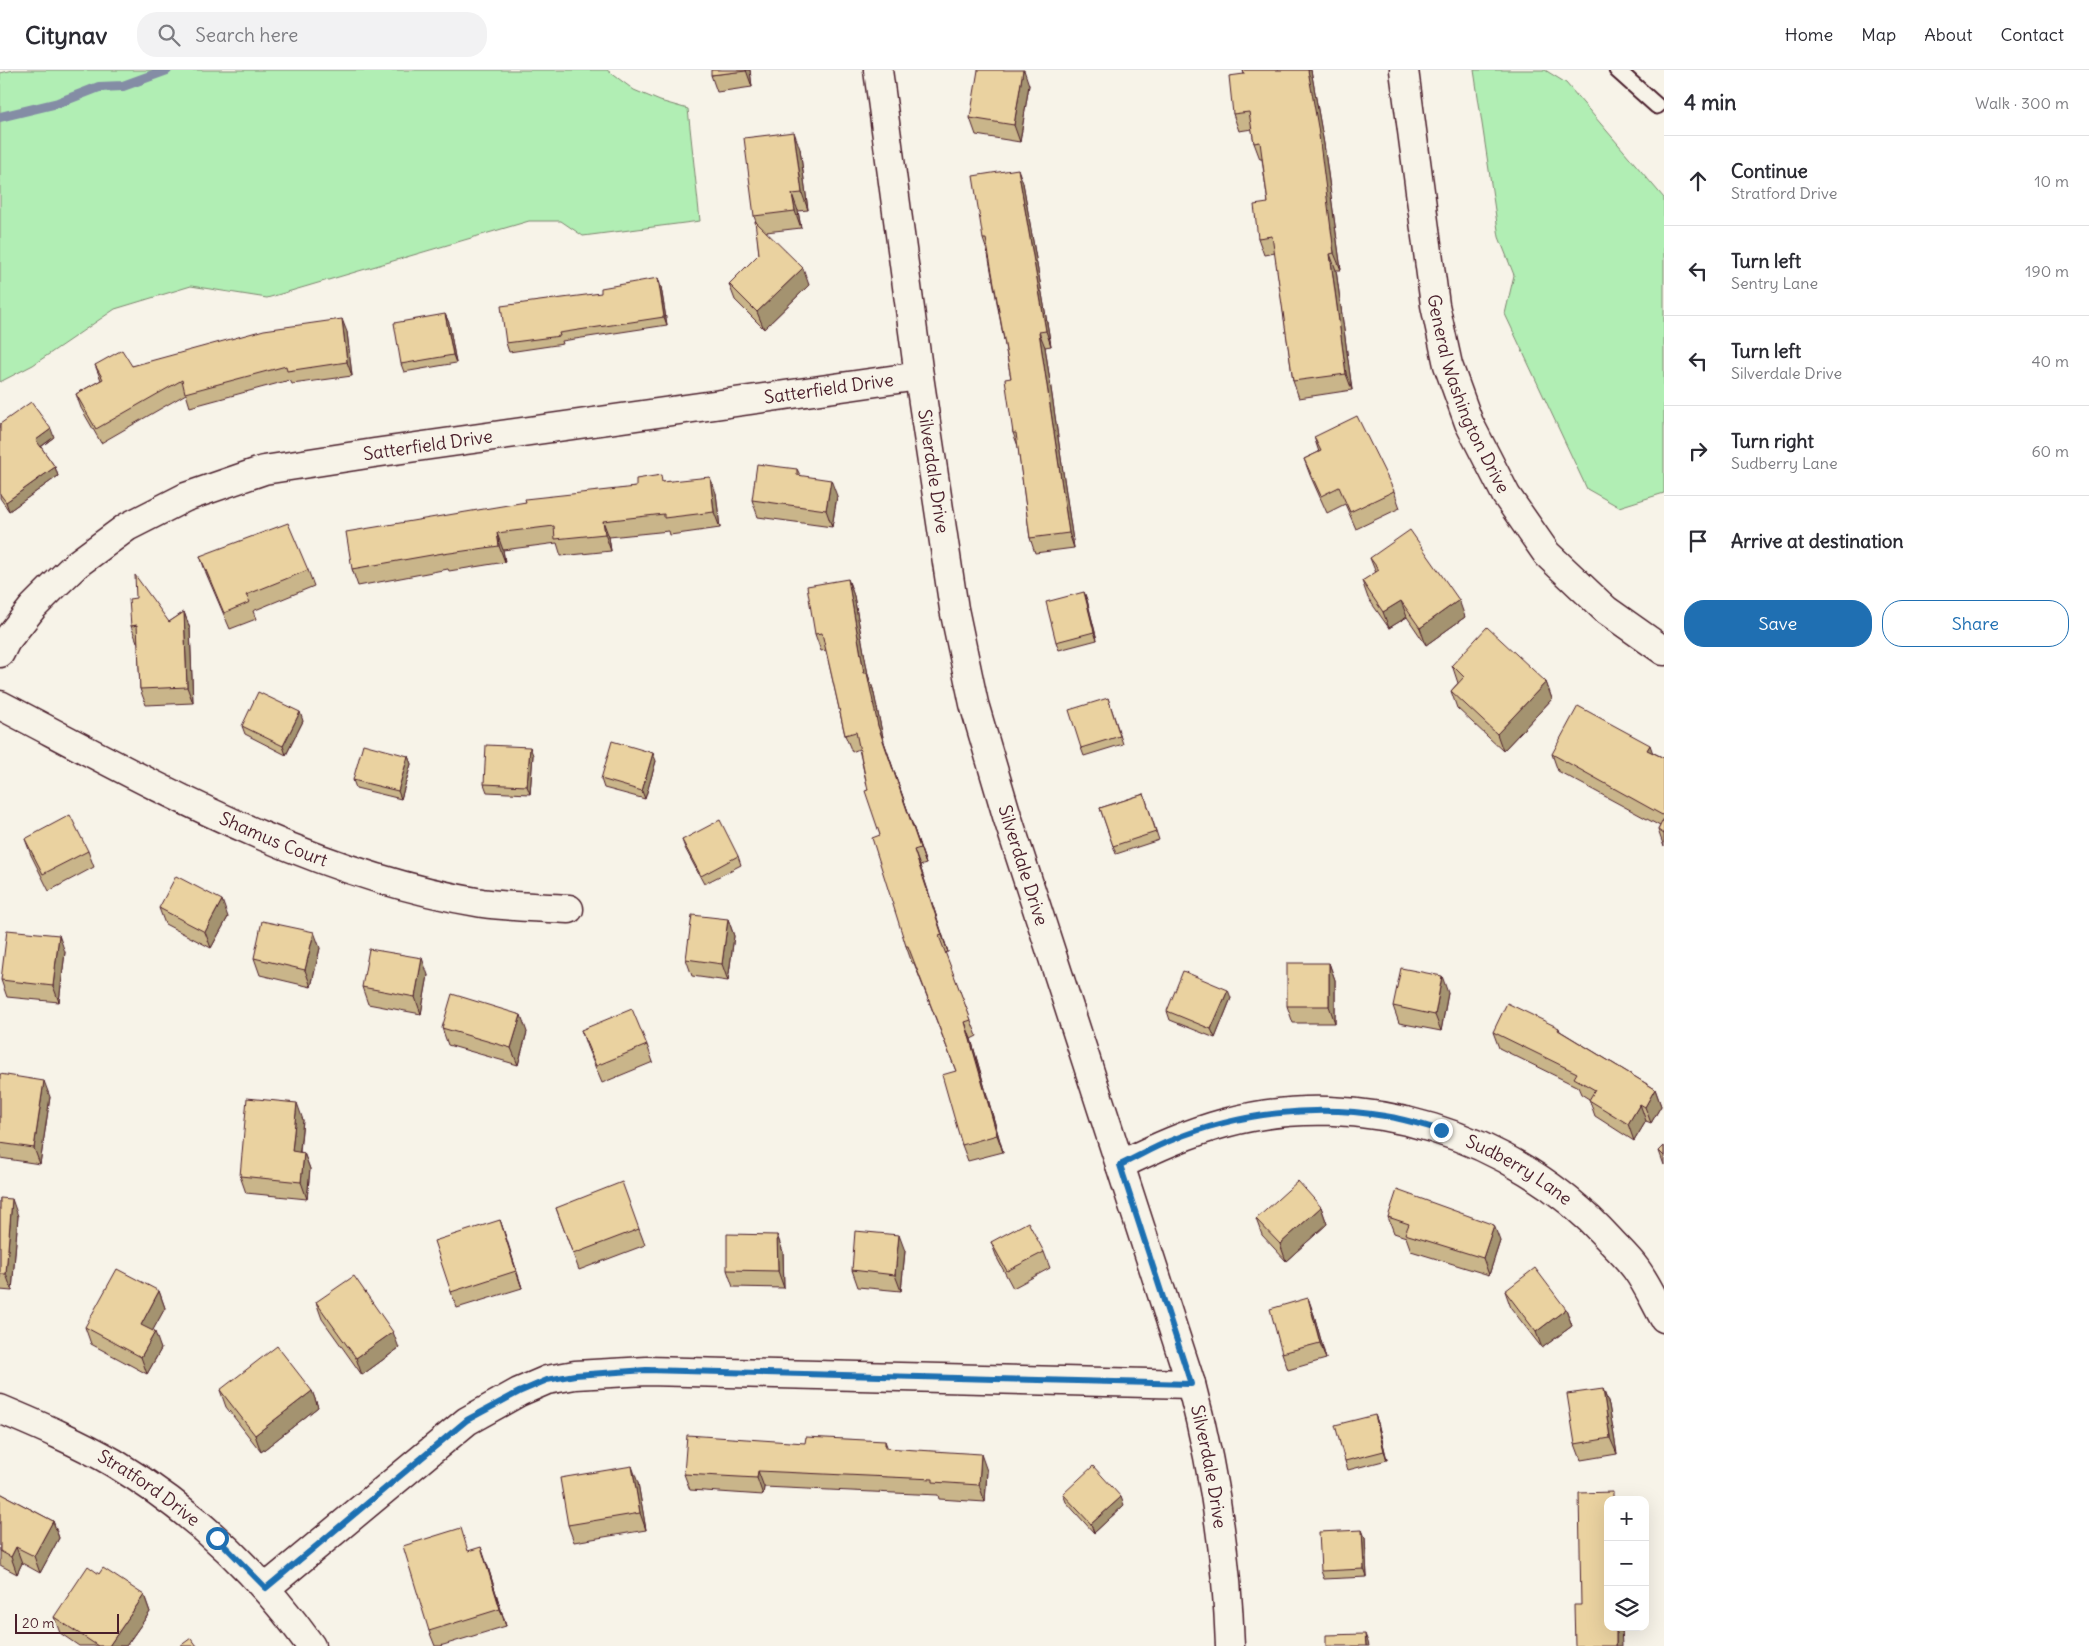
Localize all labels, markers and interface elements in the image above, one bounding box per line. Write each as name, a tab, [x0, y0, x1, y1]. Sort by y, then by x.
search box	[137, 12, 487, 57]
text: Citynav	[25, 20, 107, 50]
icon: search	[155, 21, 183, 49]
text: Search here	[195, 23, 298, 47]
text: Home	[1785, 23, 1833, 46]
text: Map	[1861, 23, 1896, 46]
text: About	[1924, 23, 1972, 46]
text: Contact	[2000, 23, 2064, 46]
text: 4 min	[1684, 89, 1736, 116]
text: Walk · 300 m	[1975, 93, 2069, 113]
text: Continue	[1731, 159, 1808, 183]
icon: ahead	[1684, 167, 1712, 195]
text: 10 m	[2034, 171, 2069, 191]
text: Stratford Drive	[1731, 183, 1837, 203]
text: Turn left	[1731, 249, 1801, 273]
icon: left	[1684, 257, 1712, 285]
text: 190 m	[2025, 261, 2069, 281]
text: Sentry Lane	[1731, 273, 1818, 293]
street label: General Washington Drive	[1423, 293, 1515, 497]
text: Turn left	[1731, 339, 1801, 363]
icon: left	[1684, 347, 1712, 375]
text: 40 m	[2031, 351, 2069, 371]
text: Silverdale Drive	[1731, 363, 1842, 383]
street label: Satterfield Drive	[763, 368, 895, 409]
street label: Silverdale Drive	[913, 407, 954, 535]
street label: Satterfield Drive	[361, 424, 494, 466]
text: Turn right	[1731, 429, 1814, 453]
icon: right	[1684, 437, 1712, 465]
text: 60 m	[2031, 441, 2069, 461]
text: Sudberry Lane	[1731, 453, 1838, 473]
icon: arrive	[1684, 527, 1712, 555]
text: Arrive at destination	[1731, 529, 1904, 553]
button: Save	[1684, 600, 1872, 647]
button: Share	[1882, 600, 2069, 647]
street label: Silverdale Drive	[993, 802, 1054, 928]
street label: Shamus Court	[216, 806, 331, 872]
route end	[1430, 1119, 1453, 1142]
street label: Sudberry Lane	[1463, 1129, 1577, 1210]
street label: Silverdale Drive	[1186, 1403, 1232, 1530]
street label: Stratford Drive	[94, 1444, 205, 1531]
map controls	[1604, 1496, 1649, 1631]
button: +	[1604, 1496, 1649, 1541]
route start	[206, 1527, 229, 1550]
button: −	[1604, 1541, 1649, 1586]
button: layers	[1604, 1586, 1649, 1631]
scale bar	[15, 1611, 119, 1634]
text: 20 m	[22, 1614, 55, 1632]

